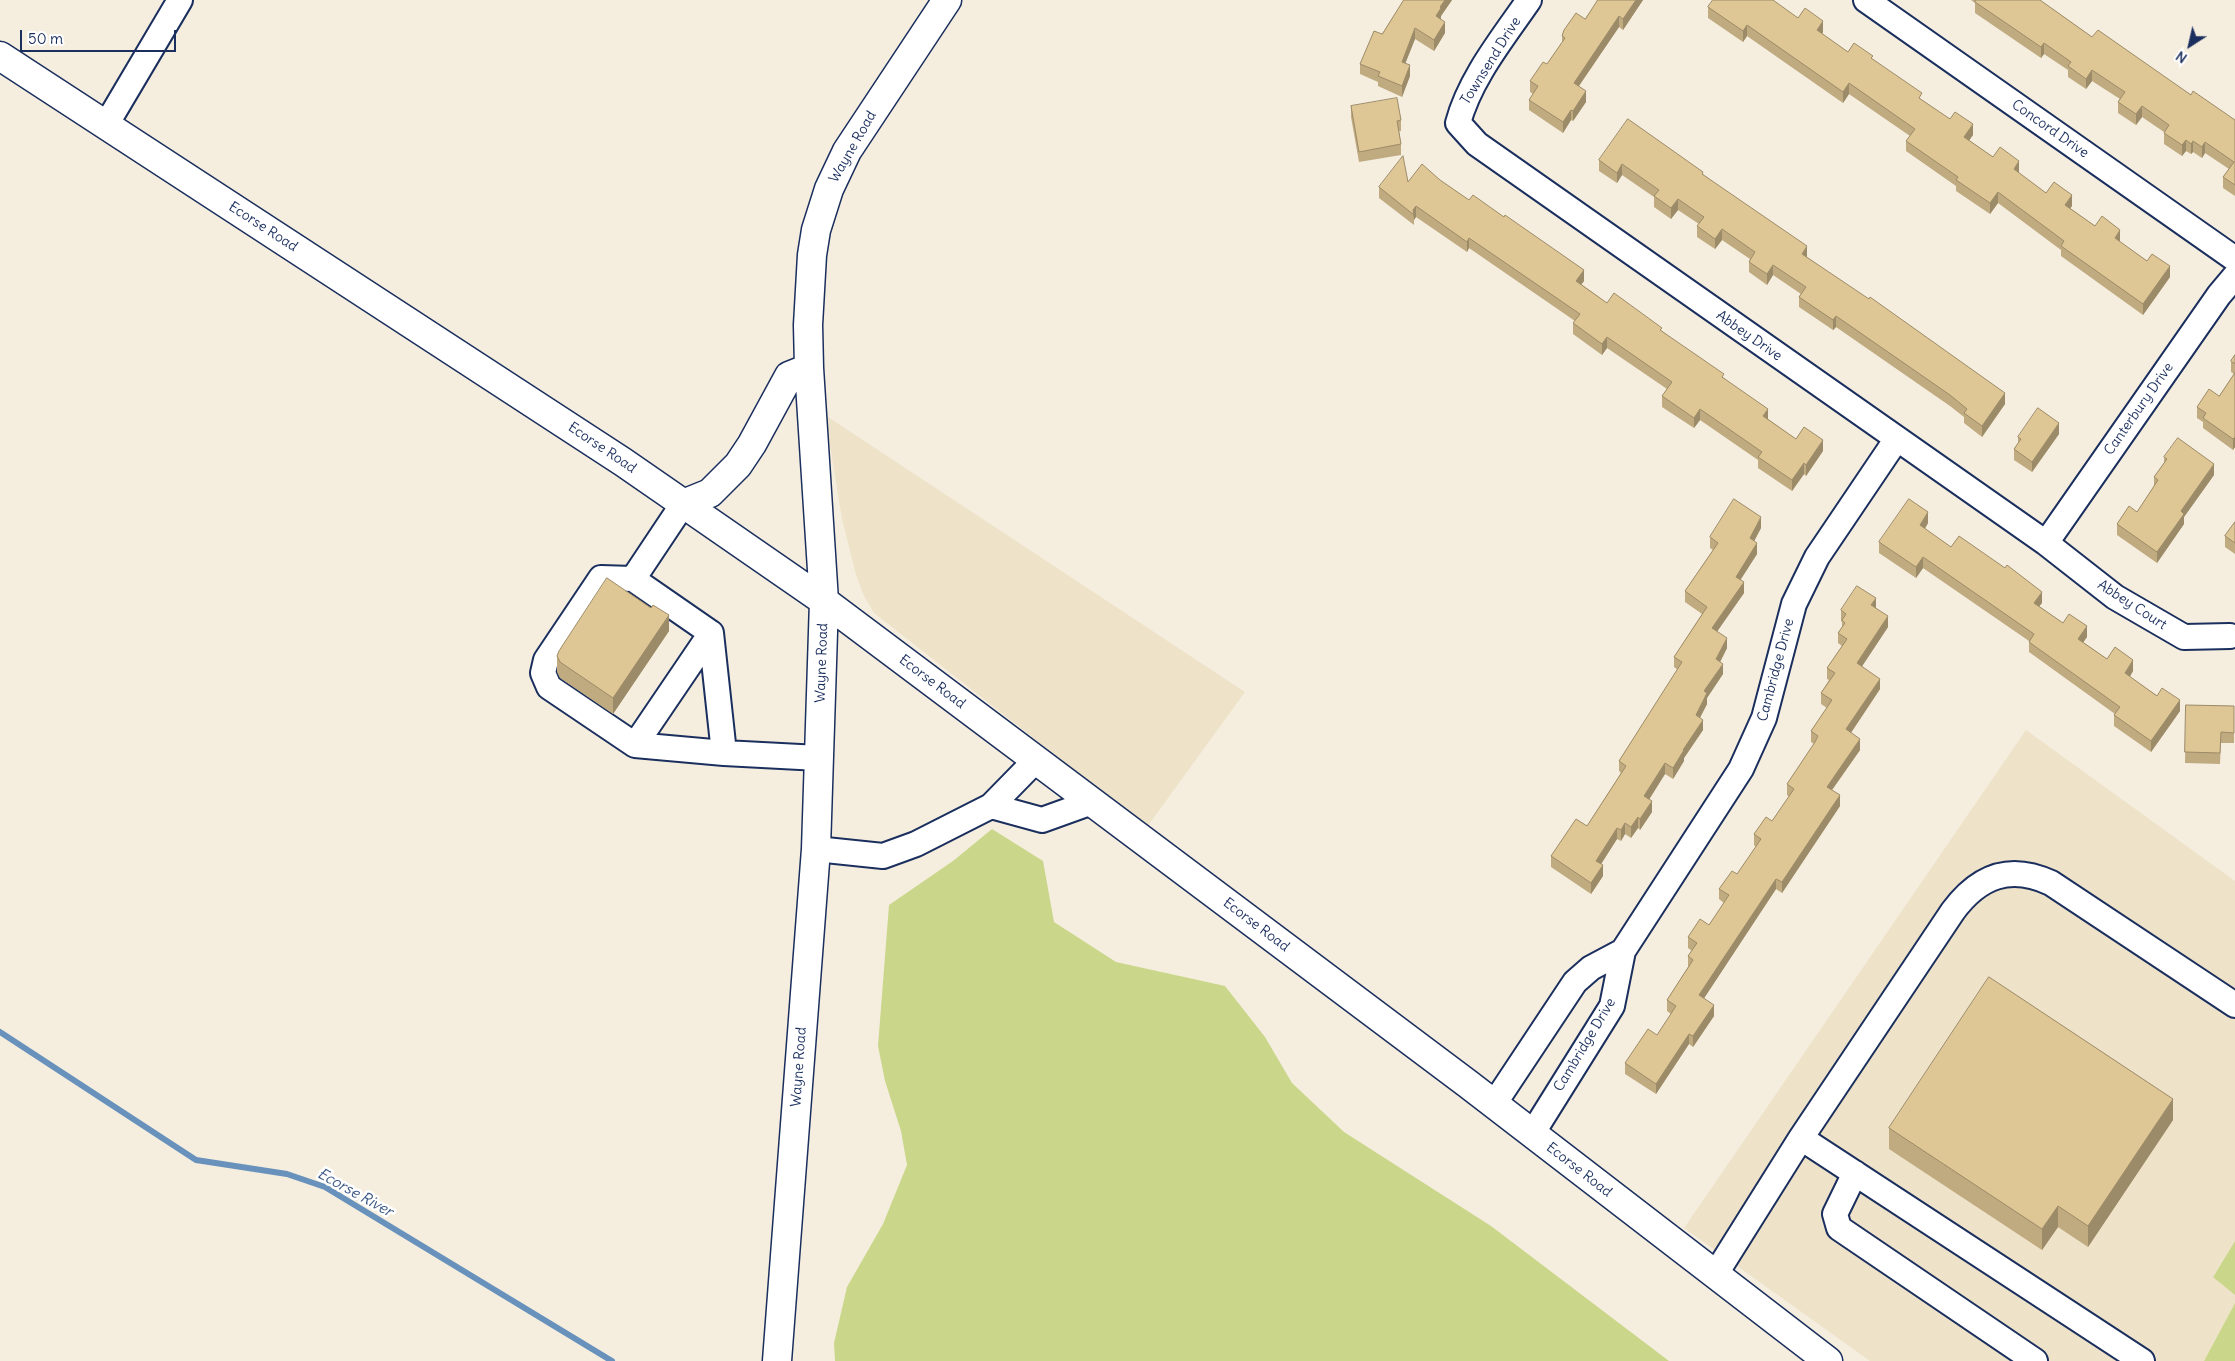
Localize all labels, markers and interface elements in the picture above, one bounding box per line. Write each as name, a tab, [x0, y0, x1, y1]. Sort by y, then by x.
street label: Townsend Drive	[1457, 14, 1525, 108]
scale bar	[22, 20, 179, 52]
north arrow	[2165, 20, 2215, 70]
text: 50 m	[28, 29, 63, 48]
text: N	[2172, 47, 2191, 67]
street label: Concord Drive	[2008, 96, 2092, 162]
street label: Wayne Road	[826, 108, 880, 186]
street label: Ecorse Road	[225, 199, 301, 255]
street label: Abbey Drive	[1713, 307, 1785, 365]
street label: Canterbury Drive	[2101, 360, 2177, 458]
street label: Ecorse Road	[565, 419, 639, 477]
street label: Abbey Court	[2094, 576, 2170, 634]
street label: Cambridge Drive	[1754, 617, 1798, 723]
street label: Wayne Road	[812, 623, 832, 703]
street label: Ecorse Road	[896, 652, 968, 712]
street label: Ecorse Road	[1220, 895, 1292, 955]
street label: Cambridge Drive	[1551, 995, 1619, 1095]
street label: Wayne Road	[788, 1027, 810, 1107]
street label: Ecorse Road	[1543, 1139, 1615, 1201]
water label: Ecorse River	[314, 1165, 396, 1221]

